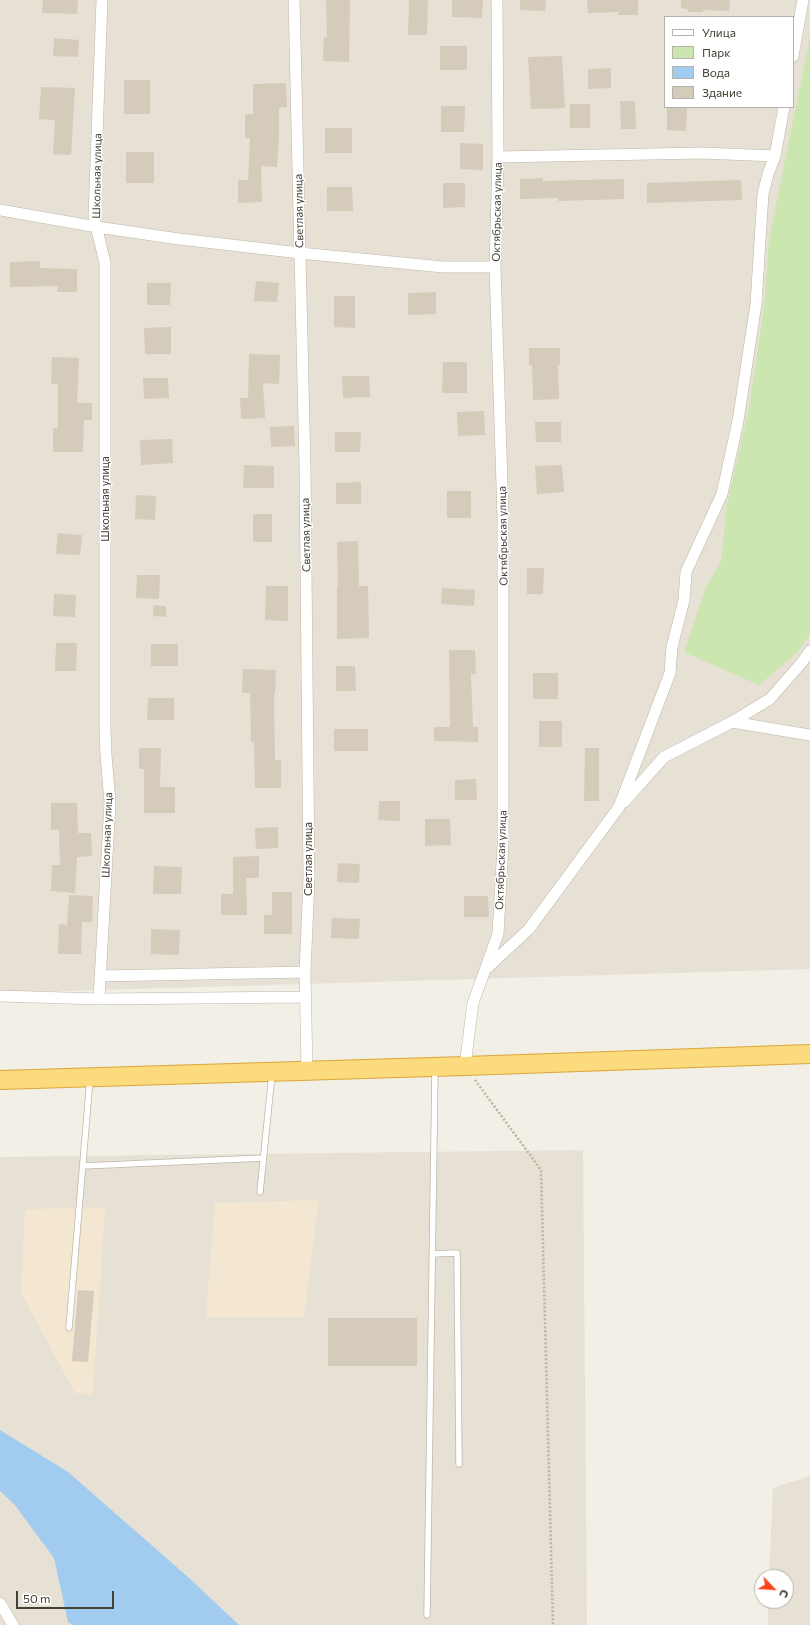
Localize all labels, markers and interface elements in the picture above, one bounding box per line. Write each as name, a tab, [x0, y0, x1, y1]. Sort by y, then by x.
legend	[664, 16, 794, 108]
text: Улица	[702, 25, 736, 39]
text: Парк	[702, 45, 731, 59]
text: Вода	[702, 65, 730, 79]
text: Здание	[702, 85, 742, 99]
street label: Школьная улица	[90, 133, 104, 219]
street label: Октябрьская улица	[490, 162, 504, 262]
street label: Светлая улица	[292, 174, 306, 248]
street label: Школьная улица	[98, 456, 112, 542]
street label: Октябрьская улица	[496, 486, 510, 586]
street label: Светлая улица	[299, 498, 313, 572]
street label: Школьная улица	[99, 792, 115, 878]
street label: Октябрьская улица	[493, 810, 509, 910]
street label: Светлая улица	[301, 822, 315, 896]
north arrow	[754, 1569, 794, 1609]
scale bar	[18, 1583, 116, 1609]
text: С	[777, 1588, 792, 1600]
text: 50 m	[23, 1591, 51, 1605]

